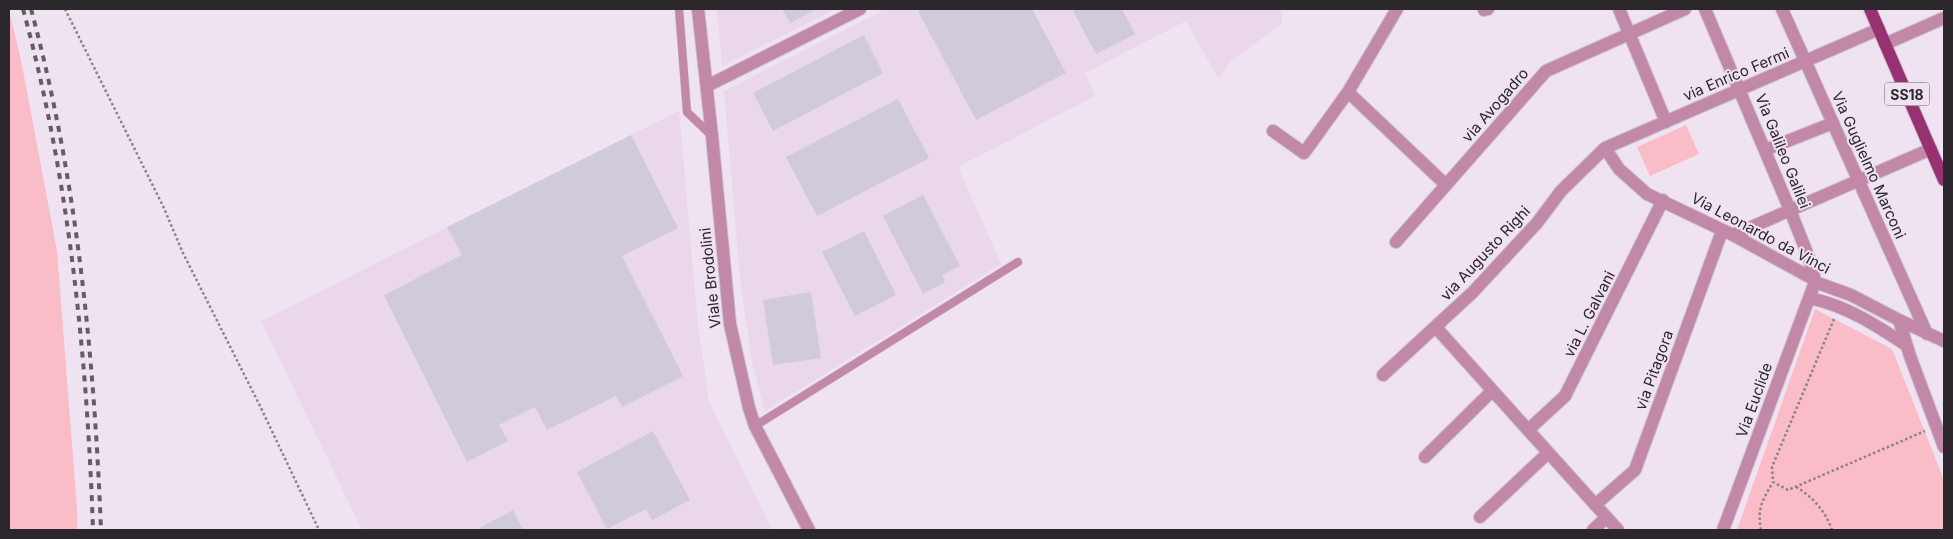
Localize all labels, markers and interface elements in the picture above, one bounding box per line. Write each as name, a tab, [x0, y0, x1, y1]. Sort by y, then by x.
street label: via Enrico Fermi	[1680, 43, 1792, 105]
street label: via Avogadro	[1458, 64, 1532, 146]
road number: SS18	[1884, 82, 1930, 106]
street label: Via Guglielmo Marconi	[1828, 88, 1910, 242]
street label: Via Galileo Galilei	[1751, 91, 1815, 211]
street label: Via Leonardo da Vinci	[1688, 188, 1834, 278]
street label: via Augusto Righi	[1436, 202, 1534, 304]
street label: Viale Brodolini	[695, 227, 725, 329]
street label: via L. Galvani	[1559, 268, 1619, 360]
street label: via Pitagora	[1631, 327, 1677, 413]
street label: Via Euclide	[1732, 360, 1776, 440]

